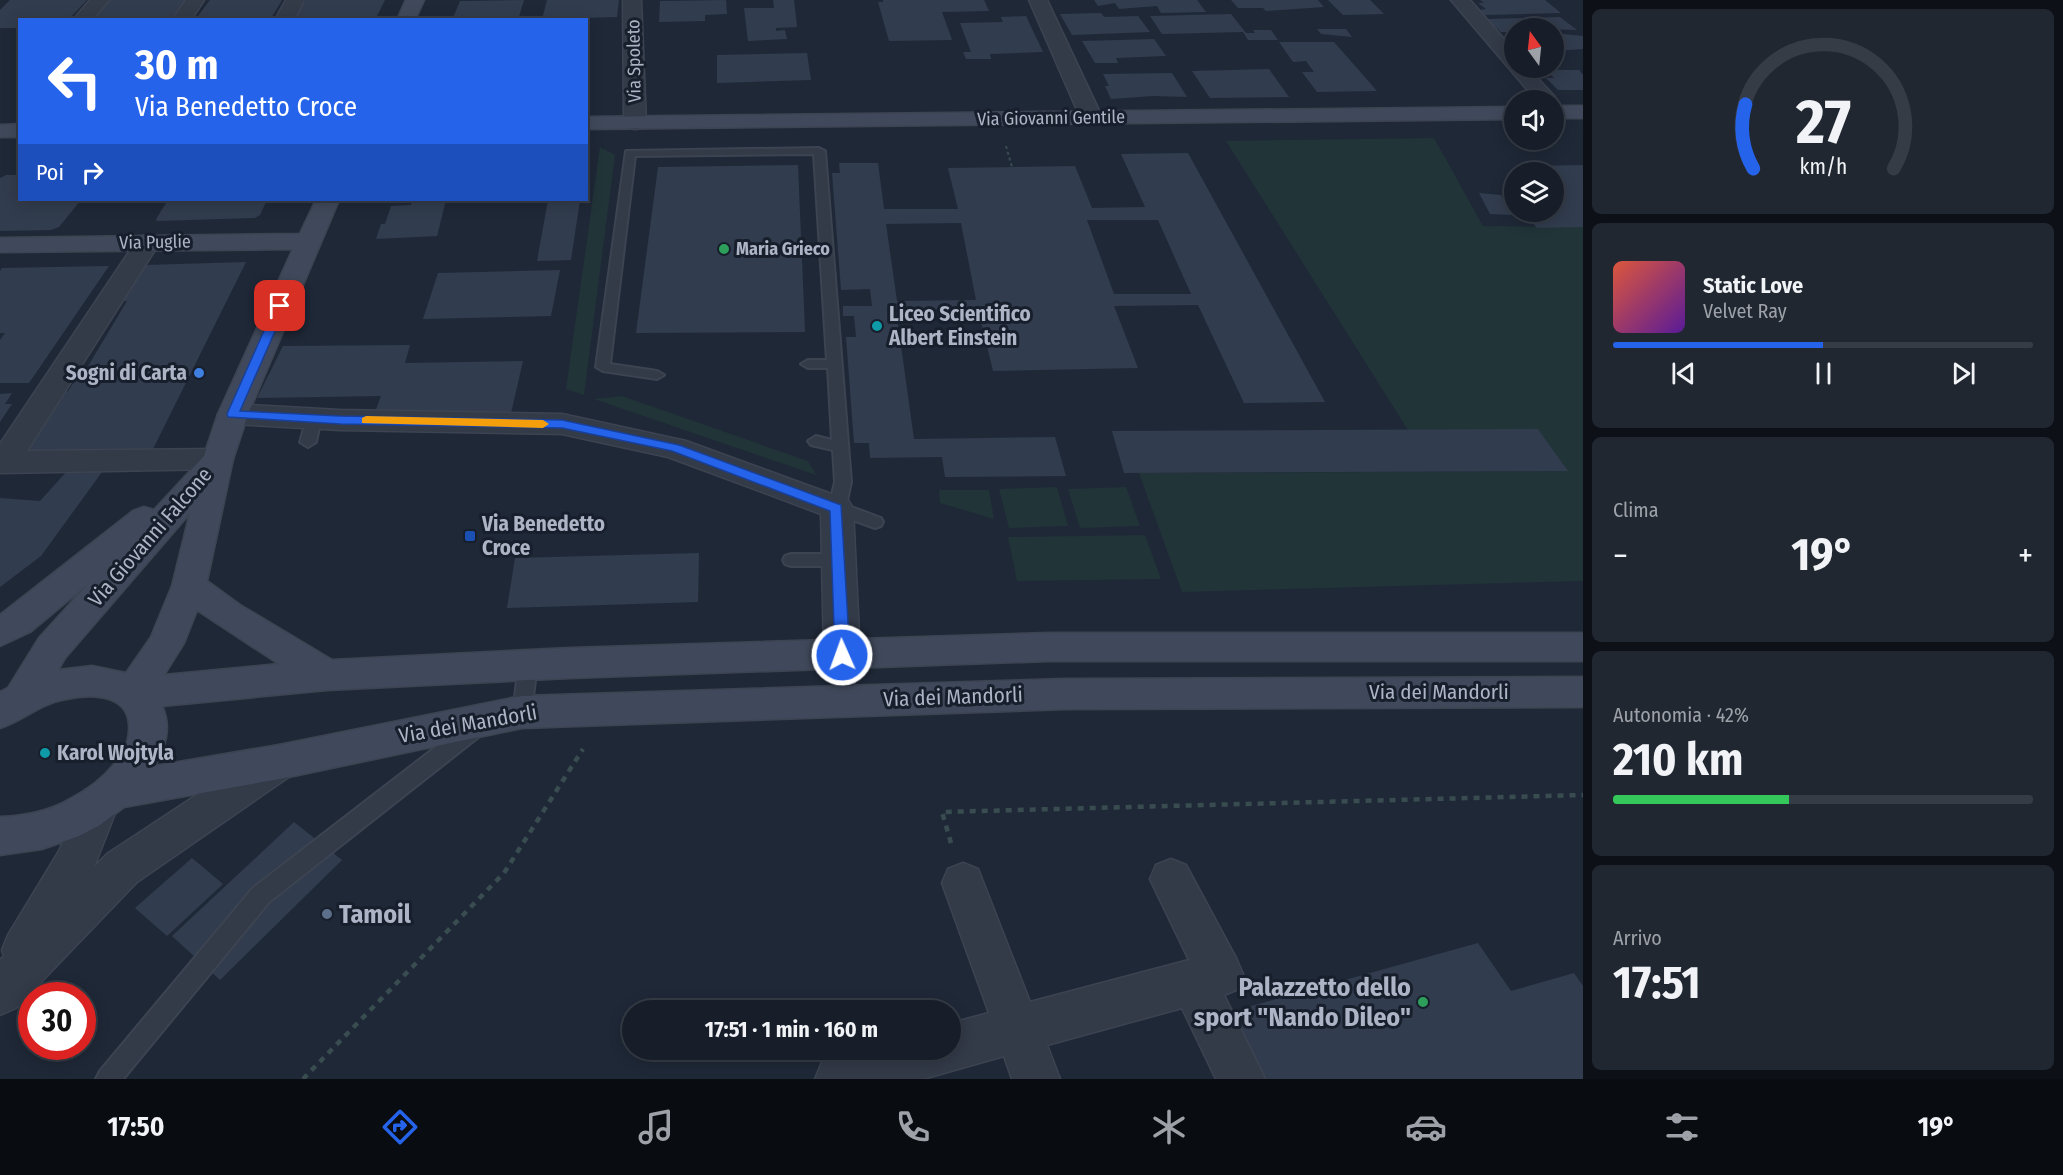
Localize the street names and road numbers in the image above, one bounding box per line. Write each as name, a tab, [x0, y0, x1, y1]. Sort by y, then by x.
street label: Via Spoleto	[622, 19, 646, 103]
street label: Via Giovanni Gentile	[977, 106, 1125, 130]
street label: Via Puglie	[119, 230, 191, 254]
street label: Via Giovanni Falcone	[83, 462, 217, 612]
street label: Via dei Mandorli	[1369, 679, 1509, 705]
street label: Via dei Mandorli	[883, 682, 1023, 712]
street label: Via dei Mandorli	[397, 699, 539, 749]

